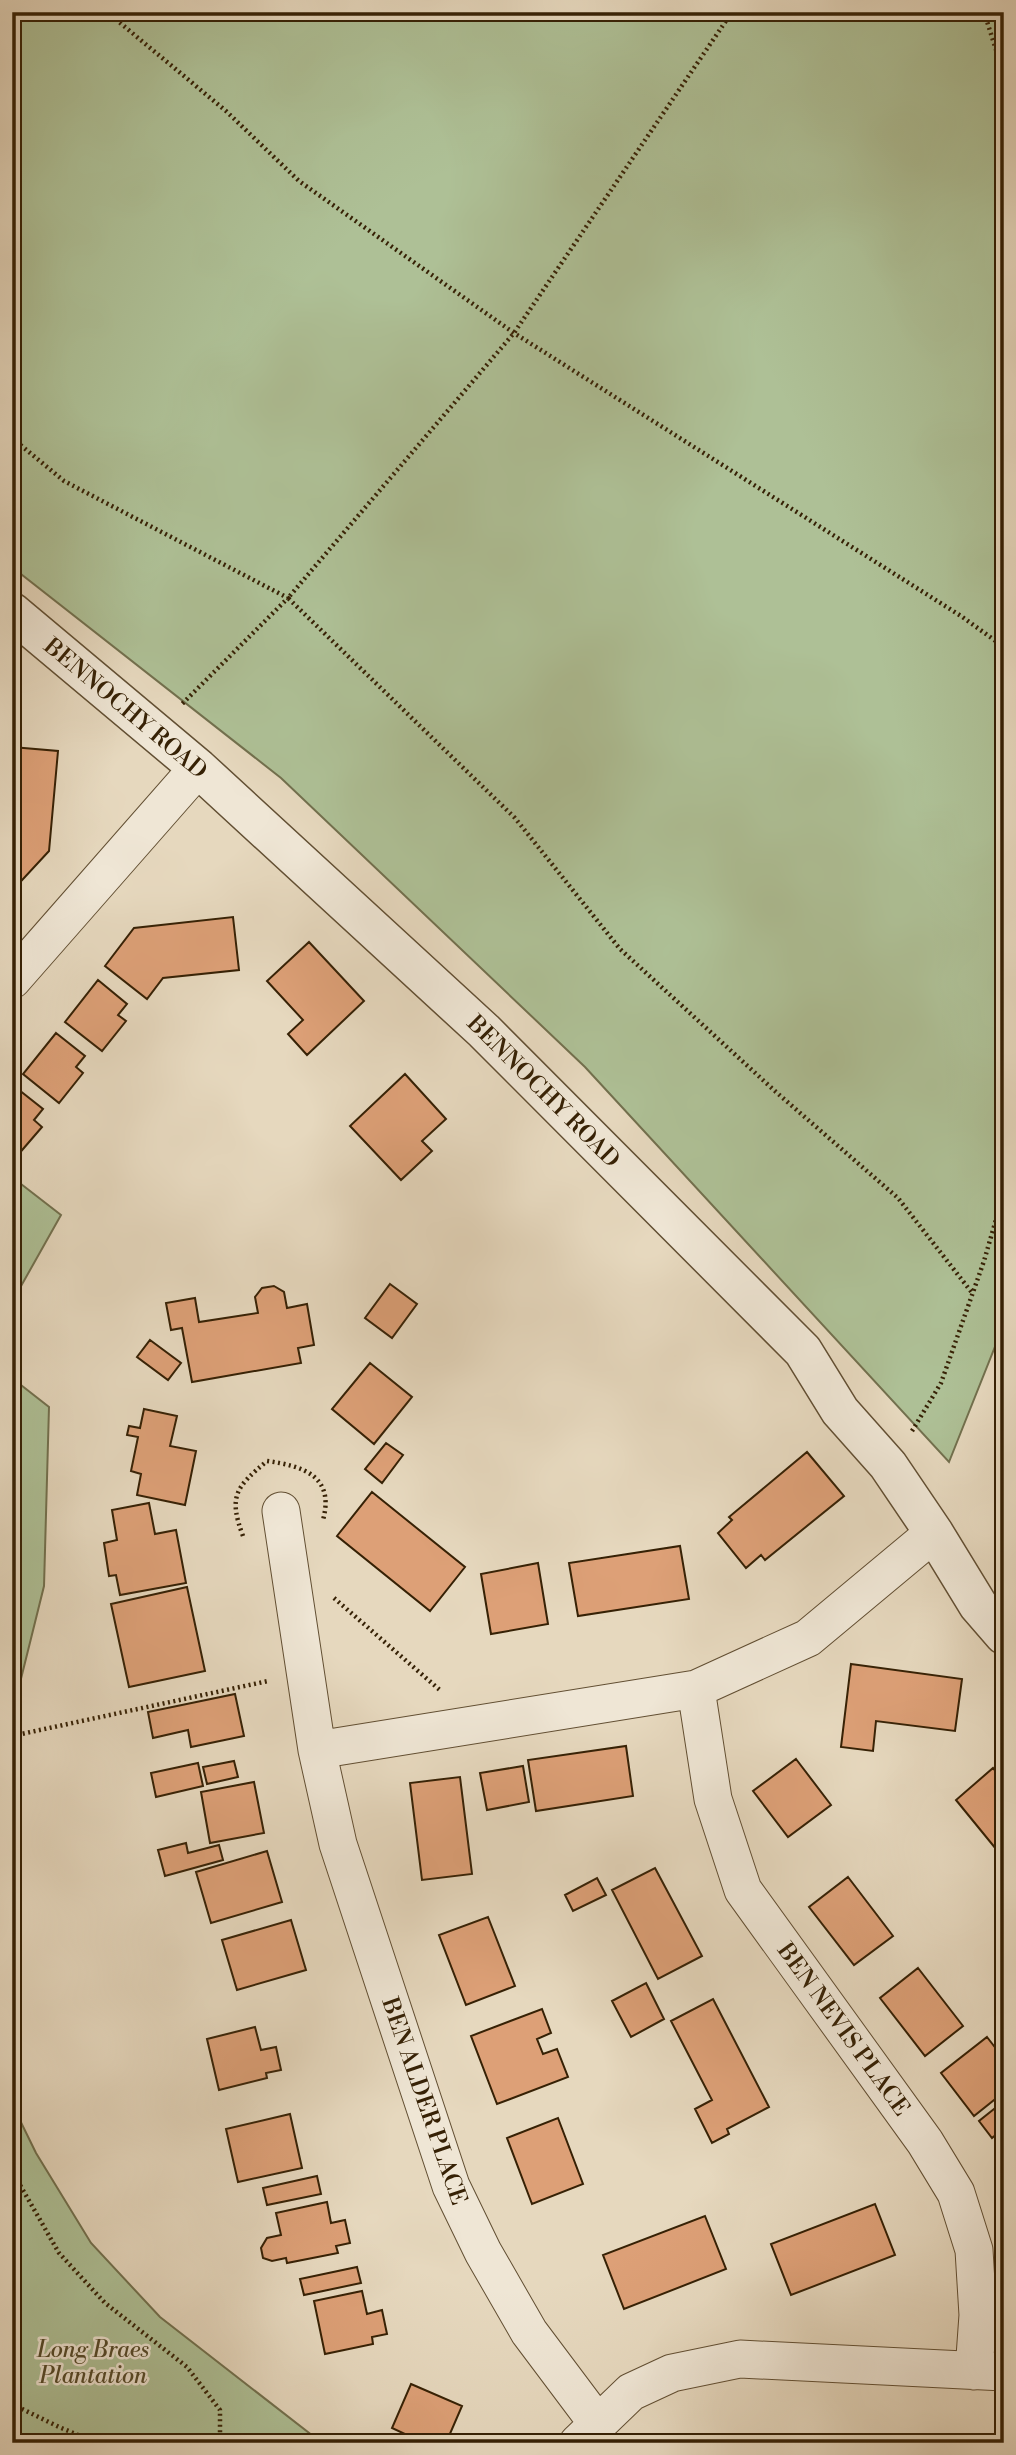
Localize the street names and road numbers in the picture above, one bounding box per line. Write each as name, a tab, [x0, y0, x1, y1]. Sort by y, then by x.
street label: BENNOCHY ROAD	[37, 632, 213, 785]
street label: BENNOCHY ROAD	[460, 1009, 625, 1174]
street label: BEN NEVIS PLACE	[770, 1937, 915, 2122]
street label: BEN ALDER PLACE	[375, 1993, 473, 2209]

